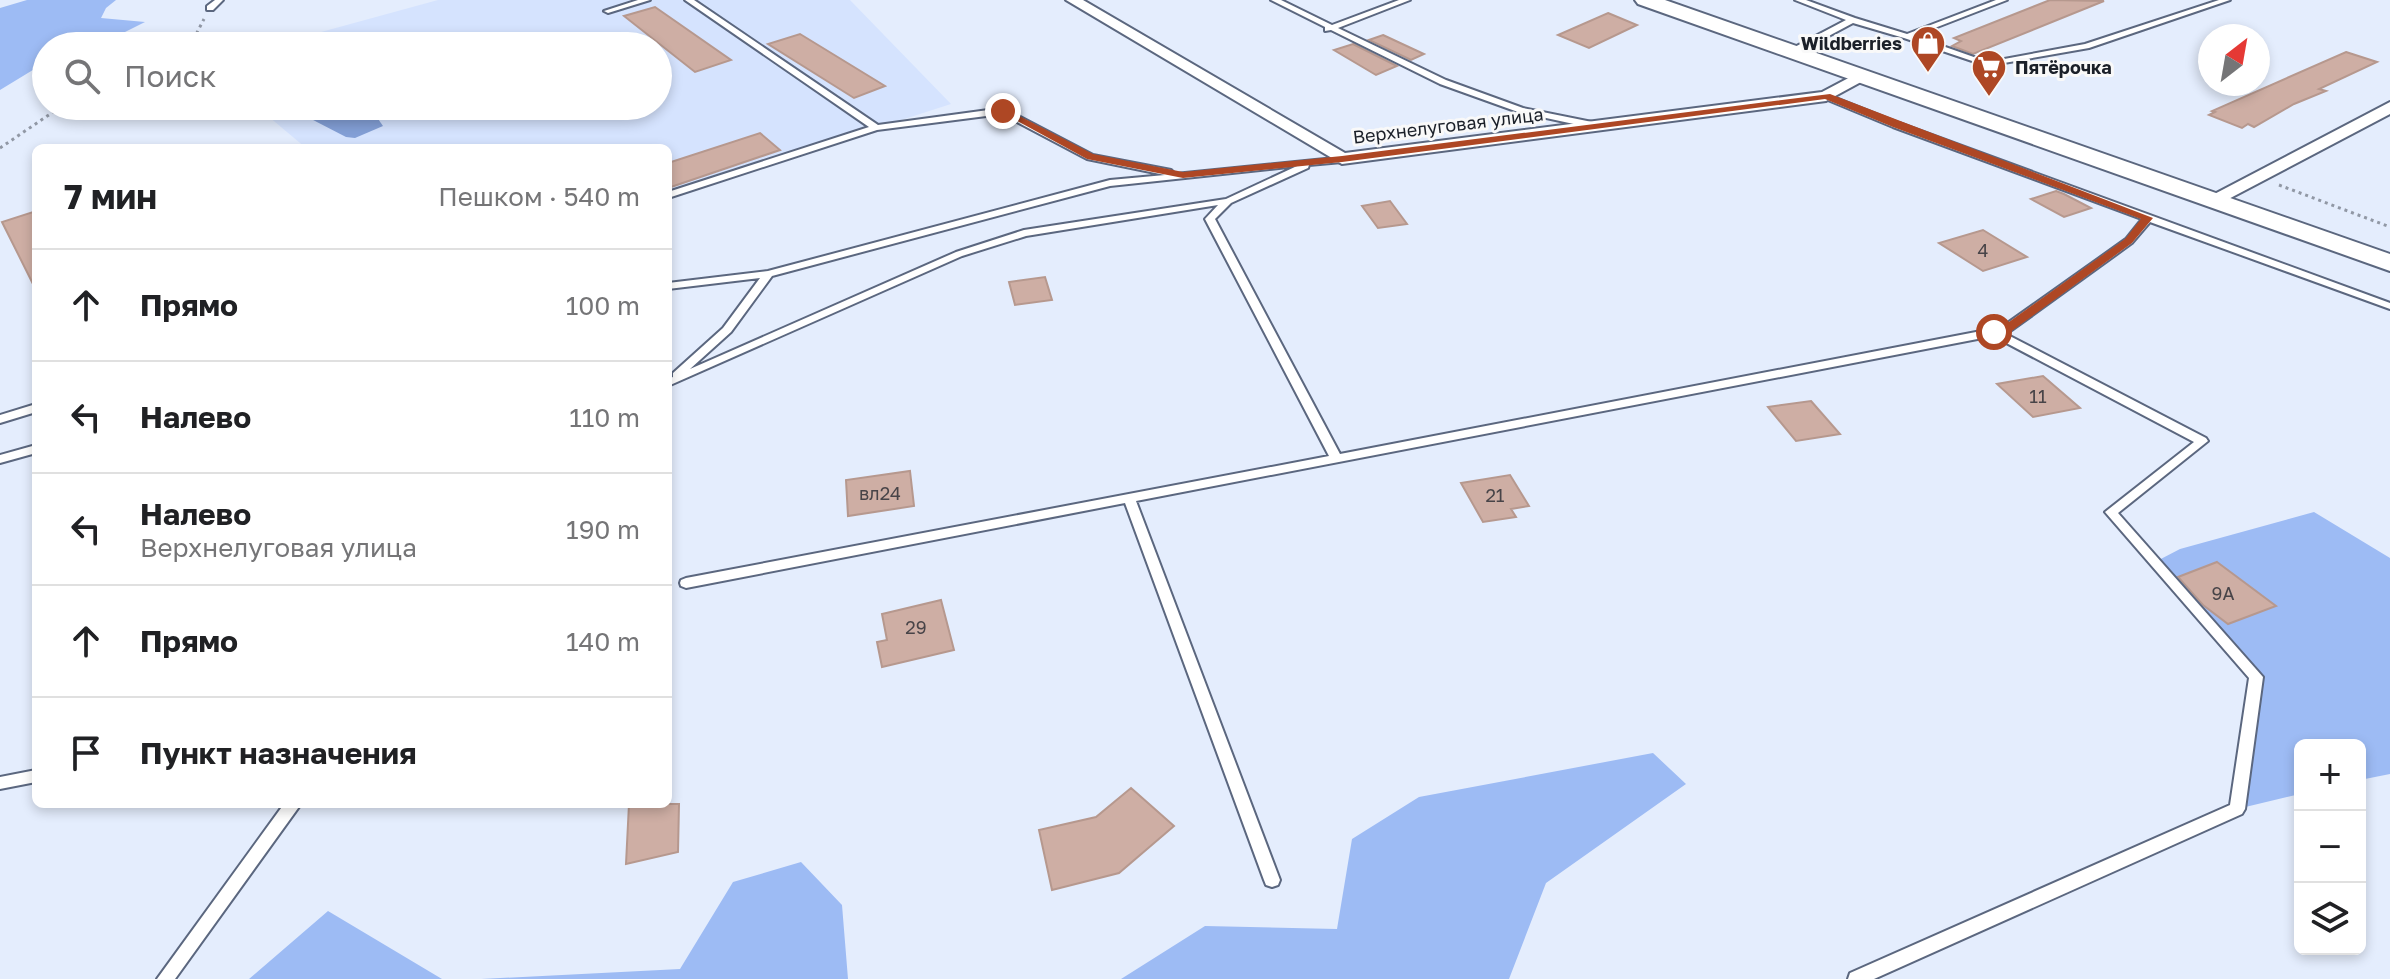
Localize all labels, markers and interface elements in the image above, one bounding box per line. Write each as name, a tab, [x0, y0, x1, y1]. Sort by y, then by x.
shop icon: Wildberries	[1909, 24, 1947, 74]
north arrow	[2198, 24, 2270, 96]
search box	[32, 32, 672, 120]
place label: Wildberries	[1801, 32, 1902, 54]
supermarket icon: Пятёрочка	[1970, 48, 2008, 98]
icon: search	[60, 54, 104, 98]
place label: Пятёрочка	[2015, 56, 2112, 78]
text: Поиск	[124, 58, 216, 94]
route end	[985, 93, 1021, 129]
street label: Верхнелуговая улица	[1352, 102, 1544, 148]
text: 7 мин	[64, 176, 157, 216]
text: Пешком · 540 m	[438, 181, 640, 212]
house number: 4	[1978, 239, 1989, 261]
icon: ahead	[64, 283, 108, 327]
text: Прямо	[140, 287, 238, 323]
text: 100 m	[566, 290, 640, 321]
route start	[1976, 314, 2012, 350]
house number: 11	[2029, 385, 2047, 407]
icon: left	[64, 395, 108, 439]
text: Налево	[140, 399, 251, 435]
text: 110 m	[569, 402, 640, 433]
house number: вл24	[859, 482, 901, 504]
house number: 21	[1485, 484, 1505, 506]
text: Налево	[140, 496, 251, 532]
icon: left	[64, 507, 108, 551]
text: 190 m	[566, 514, 640, 545]
text: Верхнелуговая улица	[140, 532, 417, 563]
house number: 9А	[2212, 582, 2234, 604]
house number: 29	[905, 616, 927, 638]
icon: ahead	[64, 619, 108, 663]
text: Прямо	[140, 623, 238, 659]
text: 140 m	[566, 626, 640, 657]
icon: arrive	[64, 731, 108, 775]
text: Пункт назначения	[140, 735, 417, 771]
map controls	[2294, 739, 2366, 955]
button: +	[2294, 739, 2366, 811]
button: −	[2294, 811, 2366, 883]
button: layers	[2294, 883, 2366, 955]

